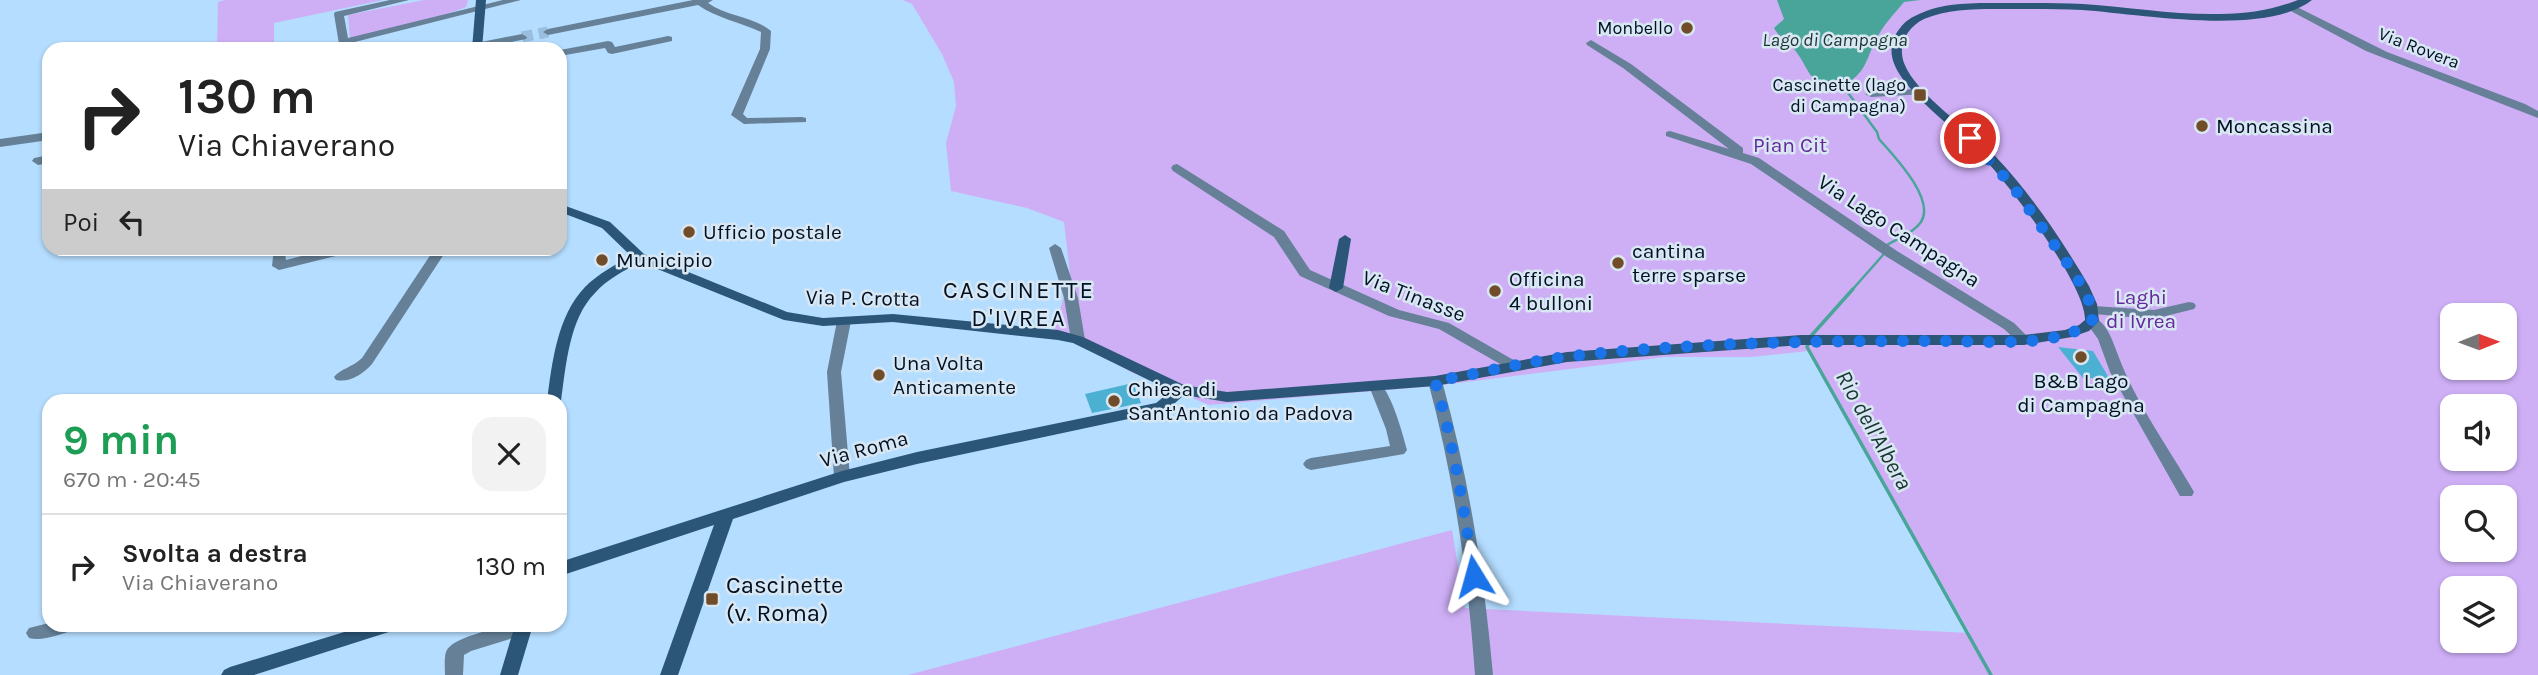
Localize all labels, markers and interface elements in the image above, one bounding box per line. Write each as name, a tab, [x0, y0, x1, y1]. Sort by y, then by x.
place label: Monbello	[1597, 17, 1673, 39]
marker: Monbello	[1679, 20, 1695, 36]
street label: Via Rovera	[2375, 22, 2463, 74]
water label: Lago di Campagna	[1762, 29, 1908, 51]
text: 130 m	[178, 68, 316, 125]
icon: right	[63, 70, 154, 161]
place label: Cascinette (lago di Campagna)	[1772, 74, 1906, 117]
marker: Cascinette (lago di Campagna)	[1912, 87, 1928, 103]
pin	[1940, 108, 2000, 168]
place label: Moncassina	[2216, 114, 2333, 138]
marker: Moncassina	[2194, 118, 2210, 134]
icon: arrive	[1951, 119, 1989, 157]
text: Via Chiaverano	[178, 127, 395, 164]
park label: Pian Cit	[1753, 133, 1827, 157]
street label: Via Lago Campagna	[1813, 170, 1985, 292]
icon: left	[113, 203, 151, 241]
text: Poi	[63, 207, 99, 238]
place label: Ufficio postale	[703, 220, 842, 244]
marker: Ufficio postale	[681, 224, 697, 240]
place label: cantina terre sparse	[1632, 239, 1746, 287]
place label: Municipio	[616, 248, 713, 272]
marker: Municipio	[594, 252, 610, 268]
marker: cantina terre sparse	[1610, 255, 1626, 271]
street label: Via Tinasse	[1359, 265, 1469, 327]
place label: Officina 4 bulloni	[1509, 267, 1593, 315]
district label: CASCINETTE D'IVREA	[943, 276, 1095, 332]
marker: Officina 4 bulloni	[1487, 283, 1503, 299]
street label: Via P. Crotta	[806, 285, 920, 311]
park label: Laghi di Ivrea	[2106, 285, 2176, 333]
north arrow	[2440, 303, 2516, 380]
map controls	[2440, 303, 2517, 653]
marker: B&B Lago di Campagna	[2073, 349, 2089, 365]
place label: Una Volta Anticamente	[893, 351, 1016, 399]
water label: Rio dell'Albera	[1830, 366, 1918, 494]
marker: Una Volta Anticamente	[871, 367, 887, 383]
place label: B&B Lago di Campagna	[2017, 369, 2145, 417]
place label: Chiesa di Sant'Antonio da Padova	[1128, 377, 1353, 425]
marker: Chiesa di Sant'Antonio da Padova	[1106, 393, 1122, 409]
button: sound	[2440, 394, 2517, 471]
text: 9 min	[63, 415, 179, 465]
button: close	[472, 417, 546, 491]
street label: Via Roma	[817, 426, 911, 472]
text: 670 m · 20:45	[63, 466, 201, 493]
button: search	[2440, 485, 2517, 562]
text: Svolta a destra	[122, 538, 308, 569]
position arrow	[1437, 539, 1511, 613]
icon: right	[63, 548, 101, 586]
text: 130 m	[476, 551, 546, 582]
text: Via Chiaverano	[122, 569, 278, 596]
place label: Cascinette (v. Roma)	[726, 571, 843, 627]
button: layers	[2440, 576, 2517, 653]
marker: Cascinette (v. Roma)	[704, 591, 720, 607]

